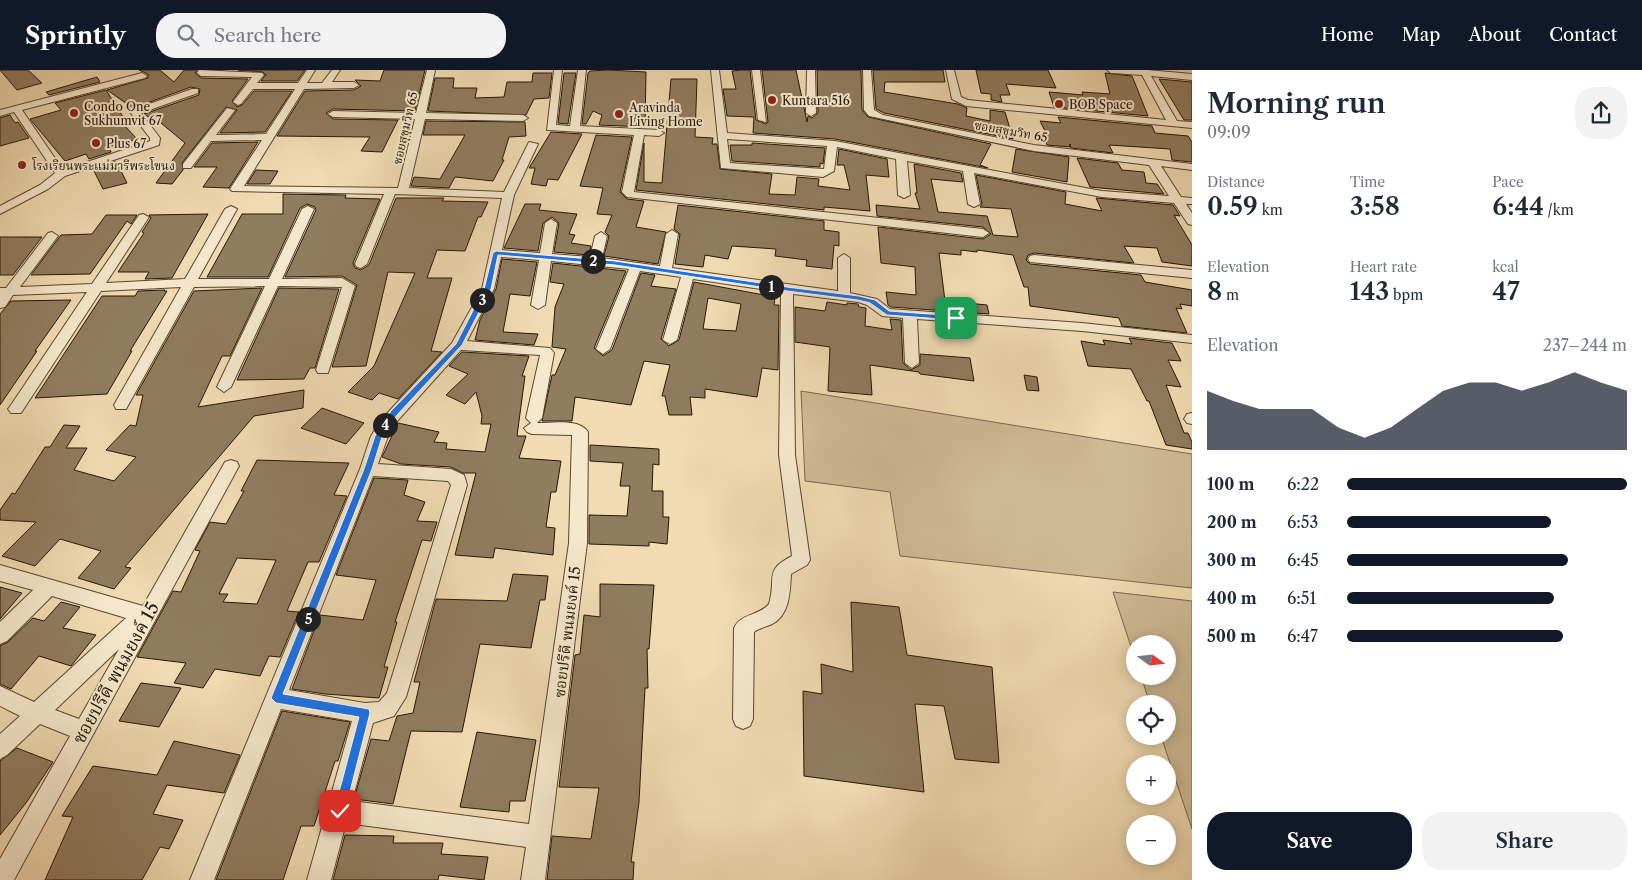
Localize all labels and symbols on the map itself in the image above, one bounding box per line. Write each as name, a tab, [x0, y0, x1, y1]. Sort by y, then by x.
street label: ซอยสุขุมวิท 65	[389, 90, 422, 166]
place label: Kuntara 516	[782, 93, 850, 108]
marker: Kuntara 516	[766, 94, 778, 106]
place label: BOB Space	[1069, 97, 1133, 112]
marker: BOB Space	[1053, 98, 1065, 110]
place label: Condo One Sukhumvit 67	[84, 99, 162, 128]
place label: Aravinda Living Home	[628, 100, 703, 129]
marker: Condo One Sukhumvit 67	[68, 107, 80, 119]
marker: Aravinda Living Home	[613, 108, 625, 120]
street label: ซอยสุขุมวิท 65	[973, 117, 1049, 146]
place label: Plus 67	[106, 136, 146, 151]
marker: Plus 67	[90, 137, 102, 149]
place label: โรงเรียนพระแม่มารีพระโขนง	[31, 157, 175, 173]
marker: โรงเรียนพระแม่มารีพระโขนง	[16, 159, 28, 171]
pin: 2	[580, 248, 606, 274]
pin: 1	[758, 274, 784, 300]
pin: 3	[470, 288, 494, 312]
pin	[935, 297, 977, 339]
pin: 4	[372, 412, 398, 438]
street label: ซอยปรีดี พนมยงค์ 15	[550, 565, 584, 699]
street label: ซอยปรีดี พนมยงค์ 15	[68, 598, 164, 748]
pin: 5	[296, 606, 320, 632]
north arrow	[1126, 635, 1176, 685]
pin	[319, 790, 361, 832]

